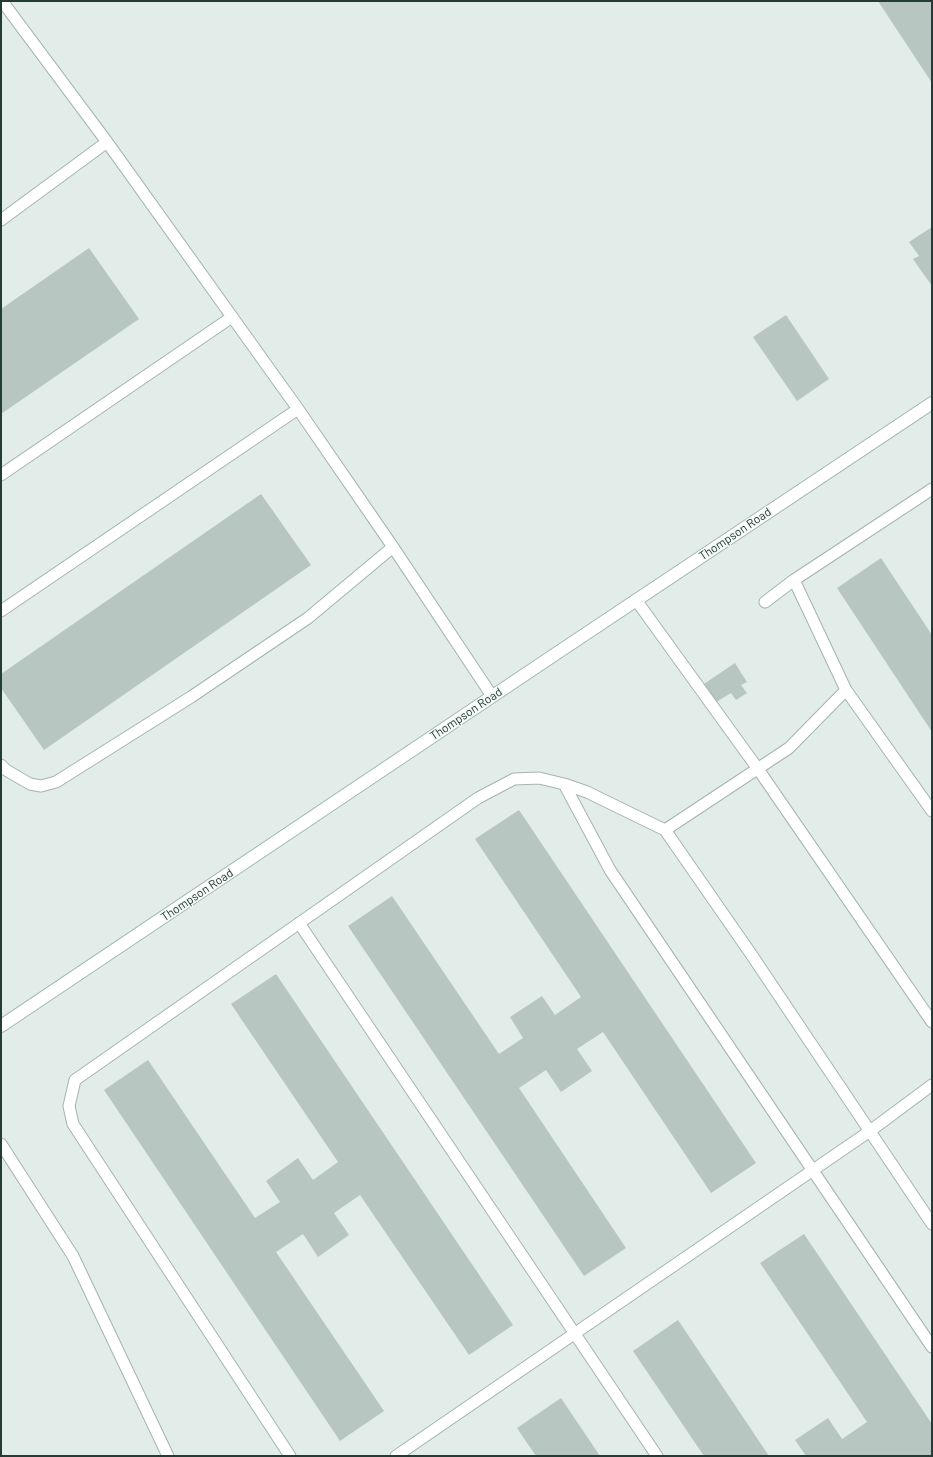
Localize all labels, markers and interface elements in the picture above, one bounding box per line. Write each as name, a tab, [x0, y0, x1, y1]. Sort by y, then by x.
street label: Thompson Road	[696, 505, 774, 563]
street label: Thompson Road	[427, 685, 505, 743]
street label: Thompson Road	[158, 866, 236, 924]

